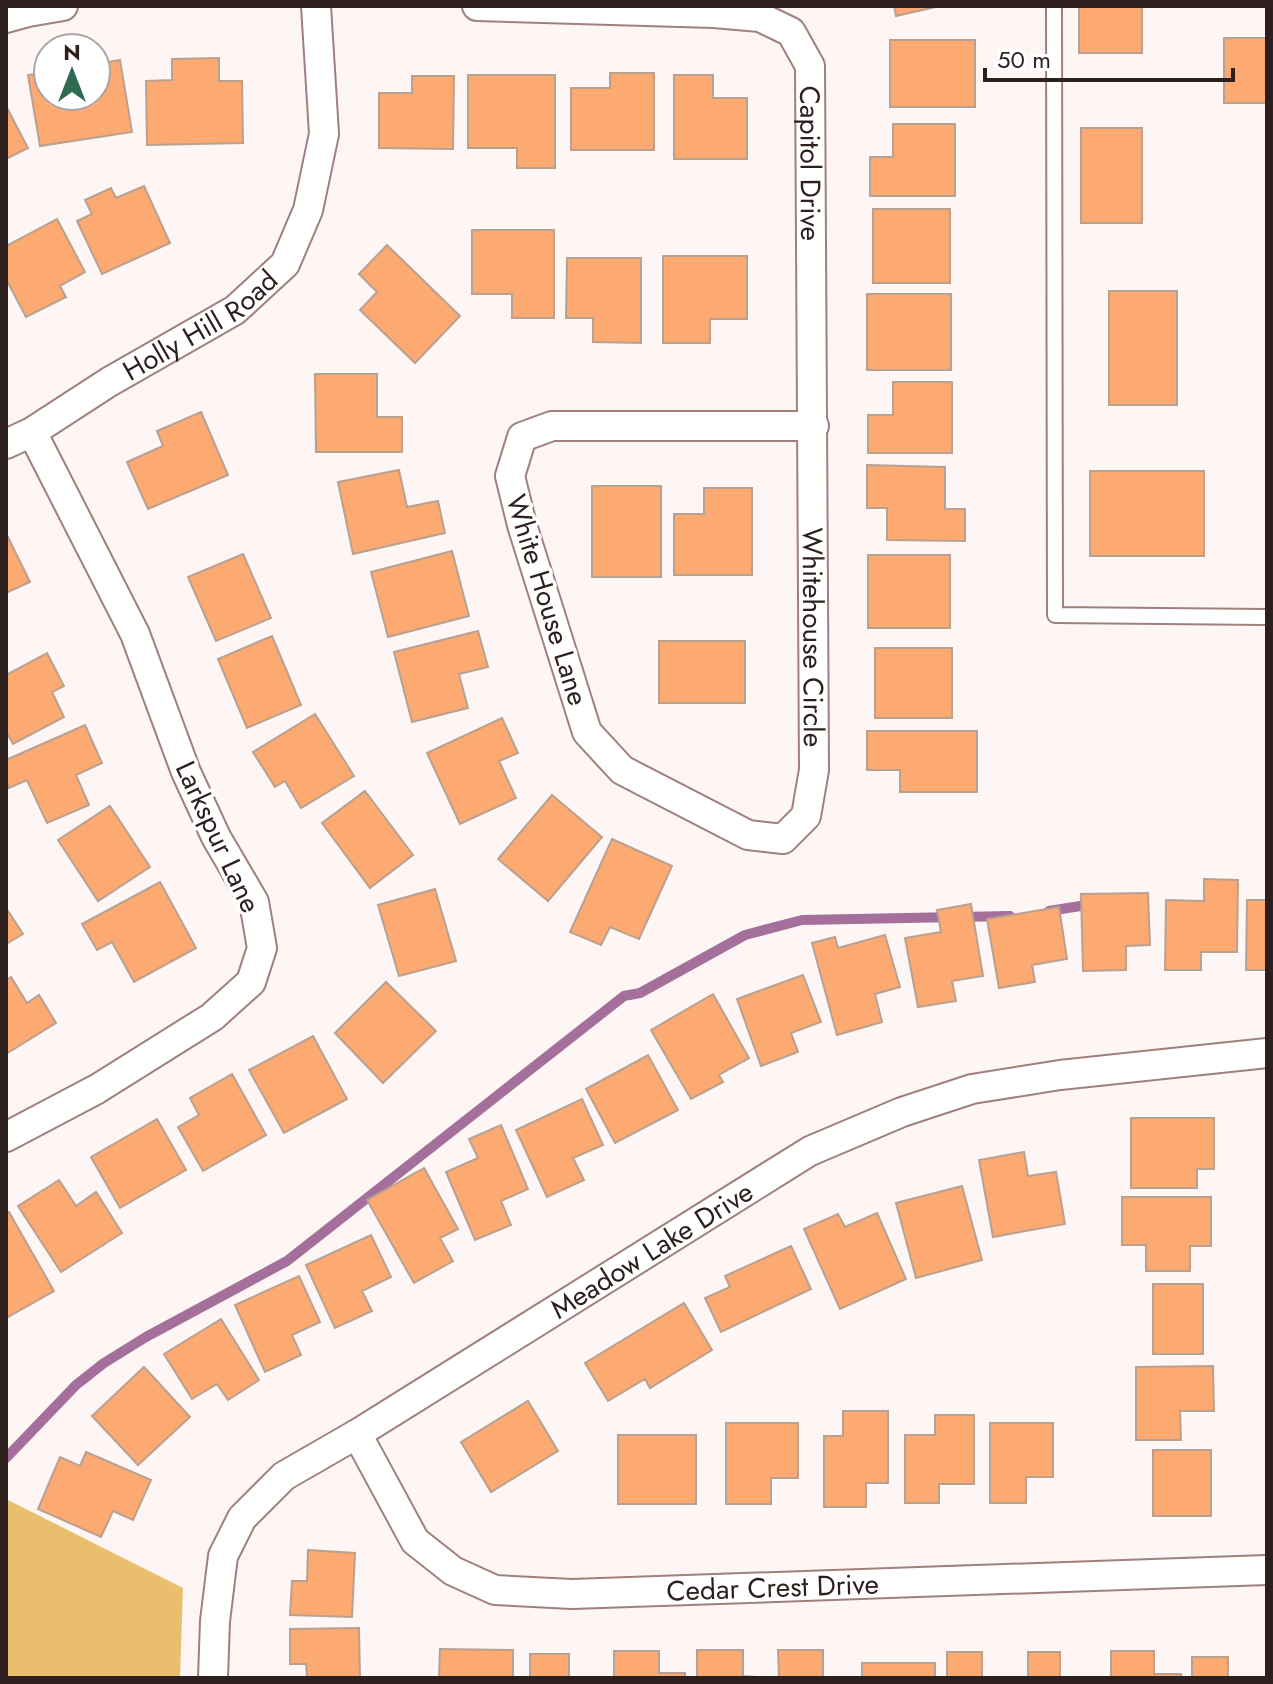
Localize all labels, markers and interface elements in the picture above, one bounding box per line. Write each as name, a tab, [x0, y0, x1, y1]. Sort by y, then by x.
north arrow	[32, 32, 112, 112]
scale bar	[985, 32, 1233, 82]
text: N	[63, 36, 81, 68]
text: 50 m	[997, 42, 1051, 77]
street label: Capitol Drive	[790, 86, 831, 241]
street label: Holly Hill Road	[115, 260, 287, 391]
street label: White House Lane	[495, 490, 599, 710]
street label: Whitehouse Circle	[792, 527, 834, 747]
street label: Larkspur Lane	[165, 754, 271, 920]
street label: Meadow Lake Drive	[542, 1171, 761, 1329]
street label: Cedar Crest Drive	[666, 1563, 879, 1611]

